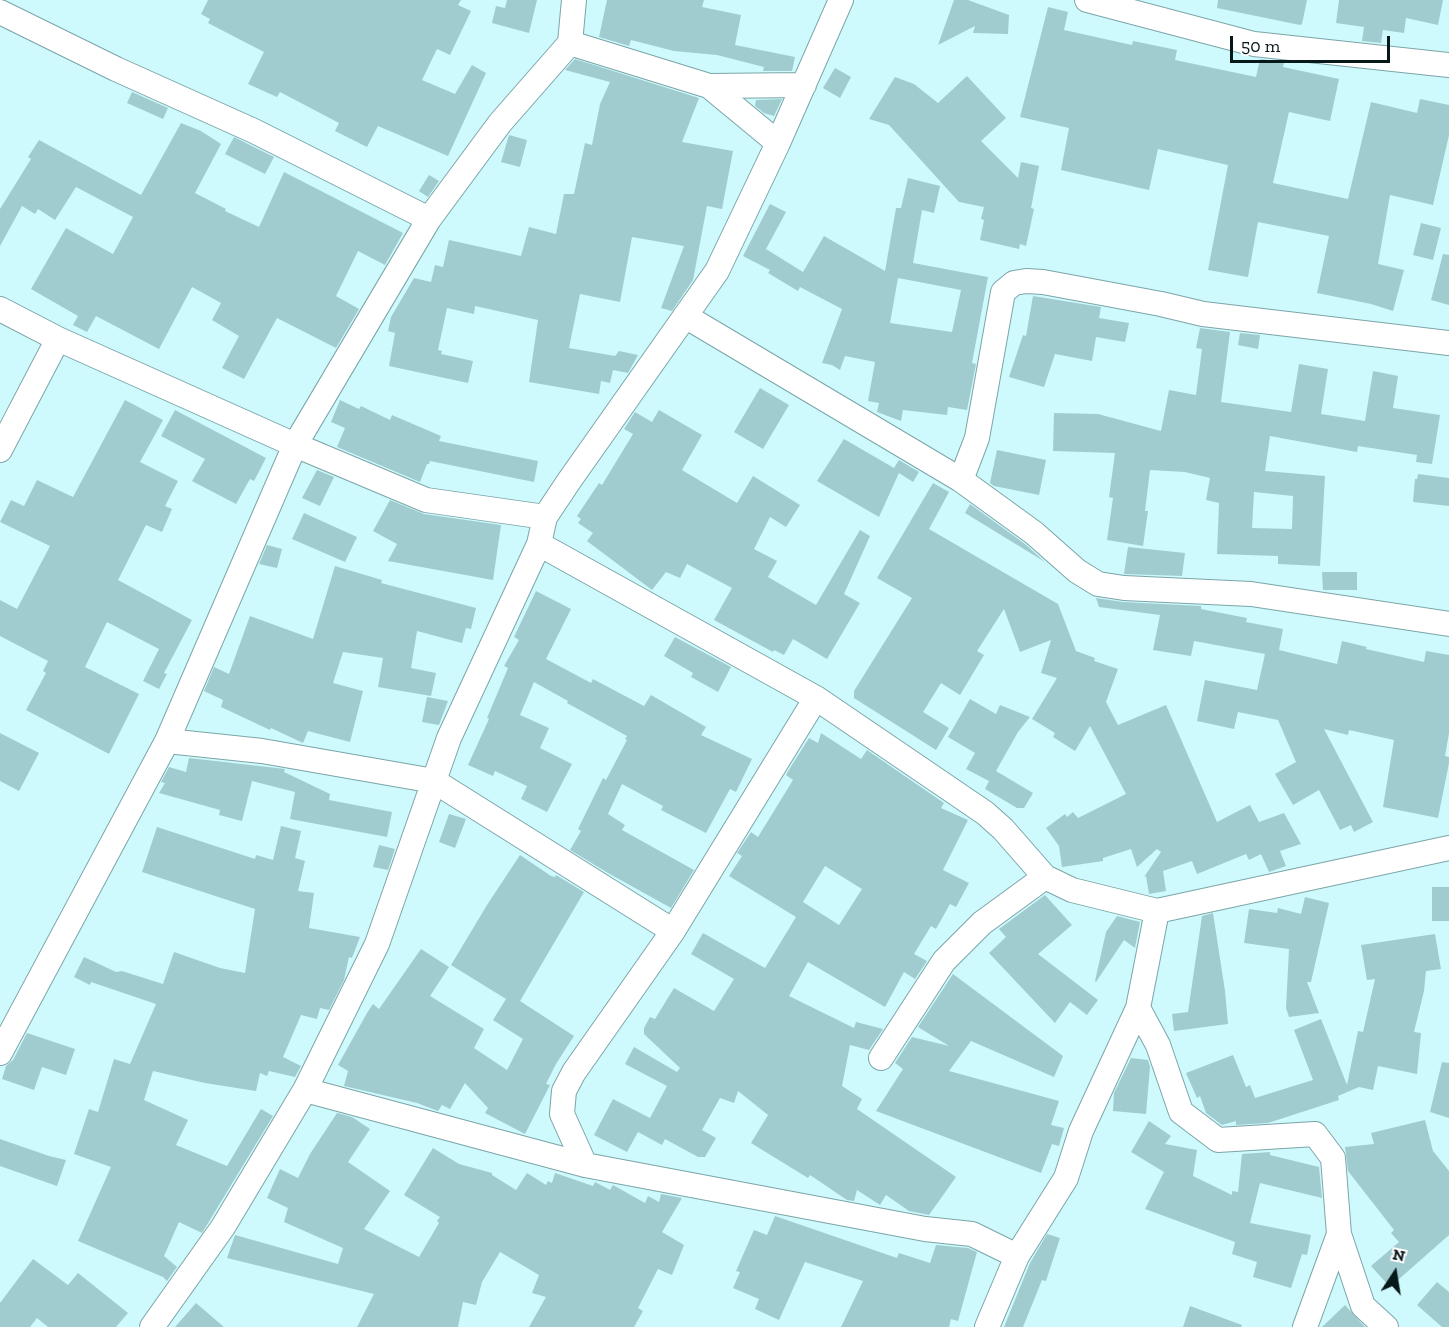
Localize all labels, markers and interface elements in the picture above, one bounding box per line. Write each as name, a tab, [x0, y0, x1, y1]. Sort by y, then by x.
scale bar	[1233, 24, 1394, 62]
text: 50 m	[1241, 35, 1280, 57]
north arrow	[1365, 1243, 1425, 1303]
text: N	[1391, 1244, 1407, 1265]

